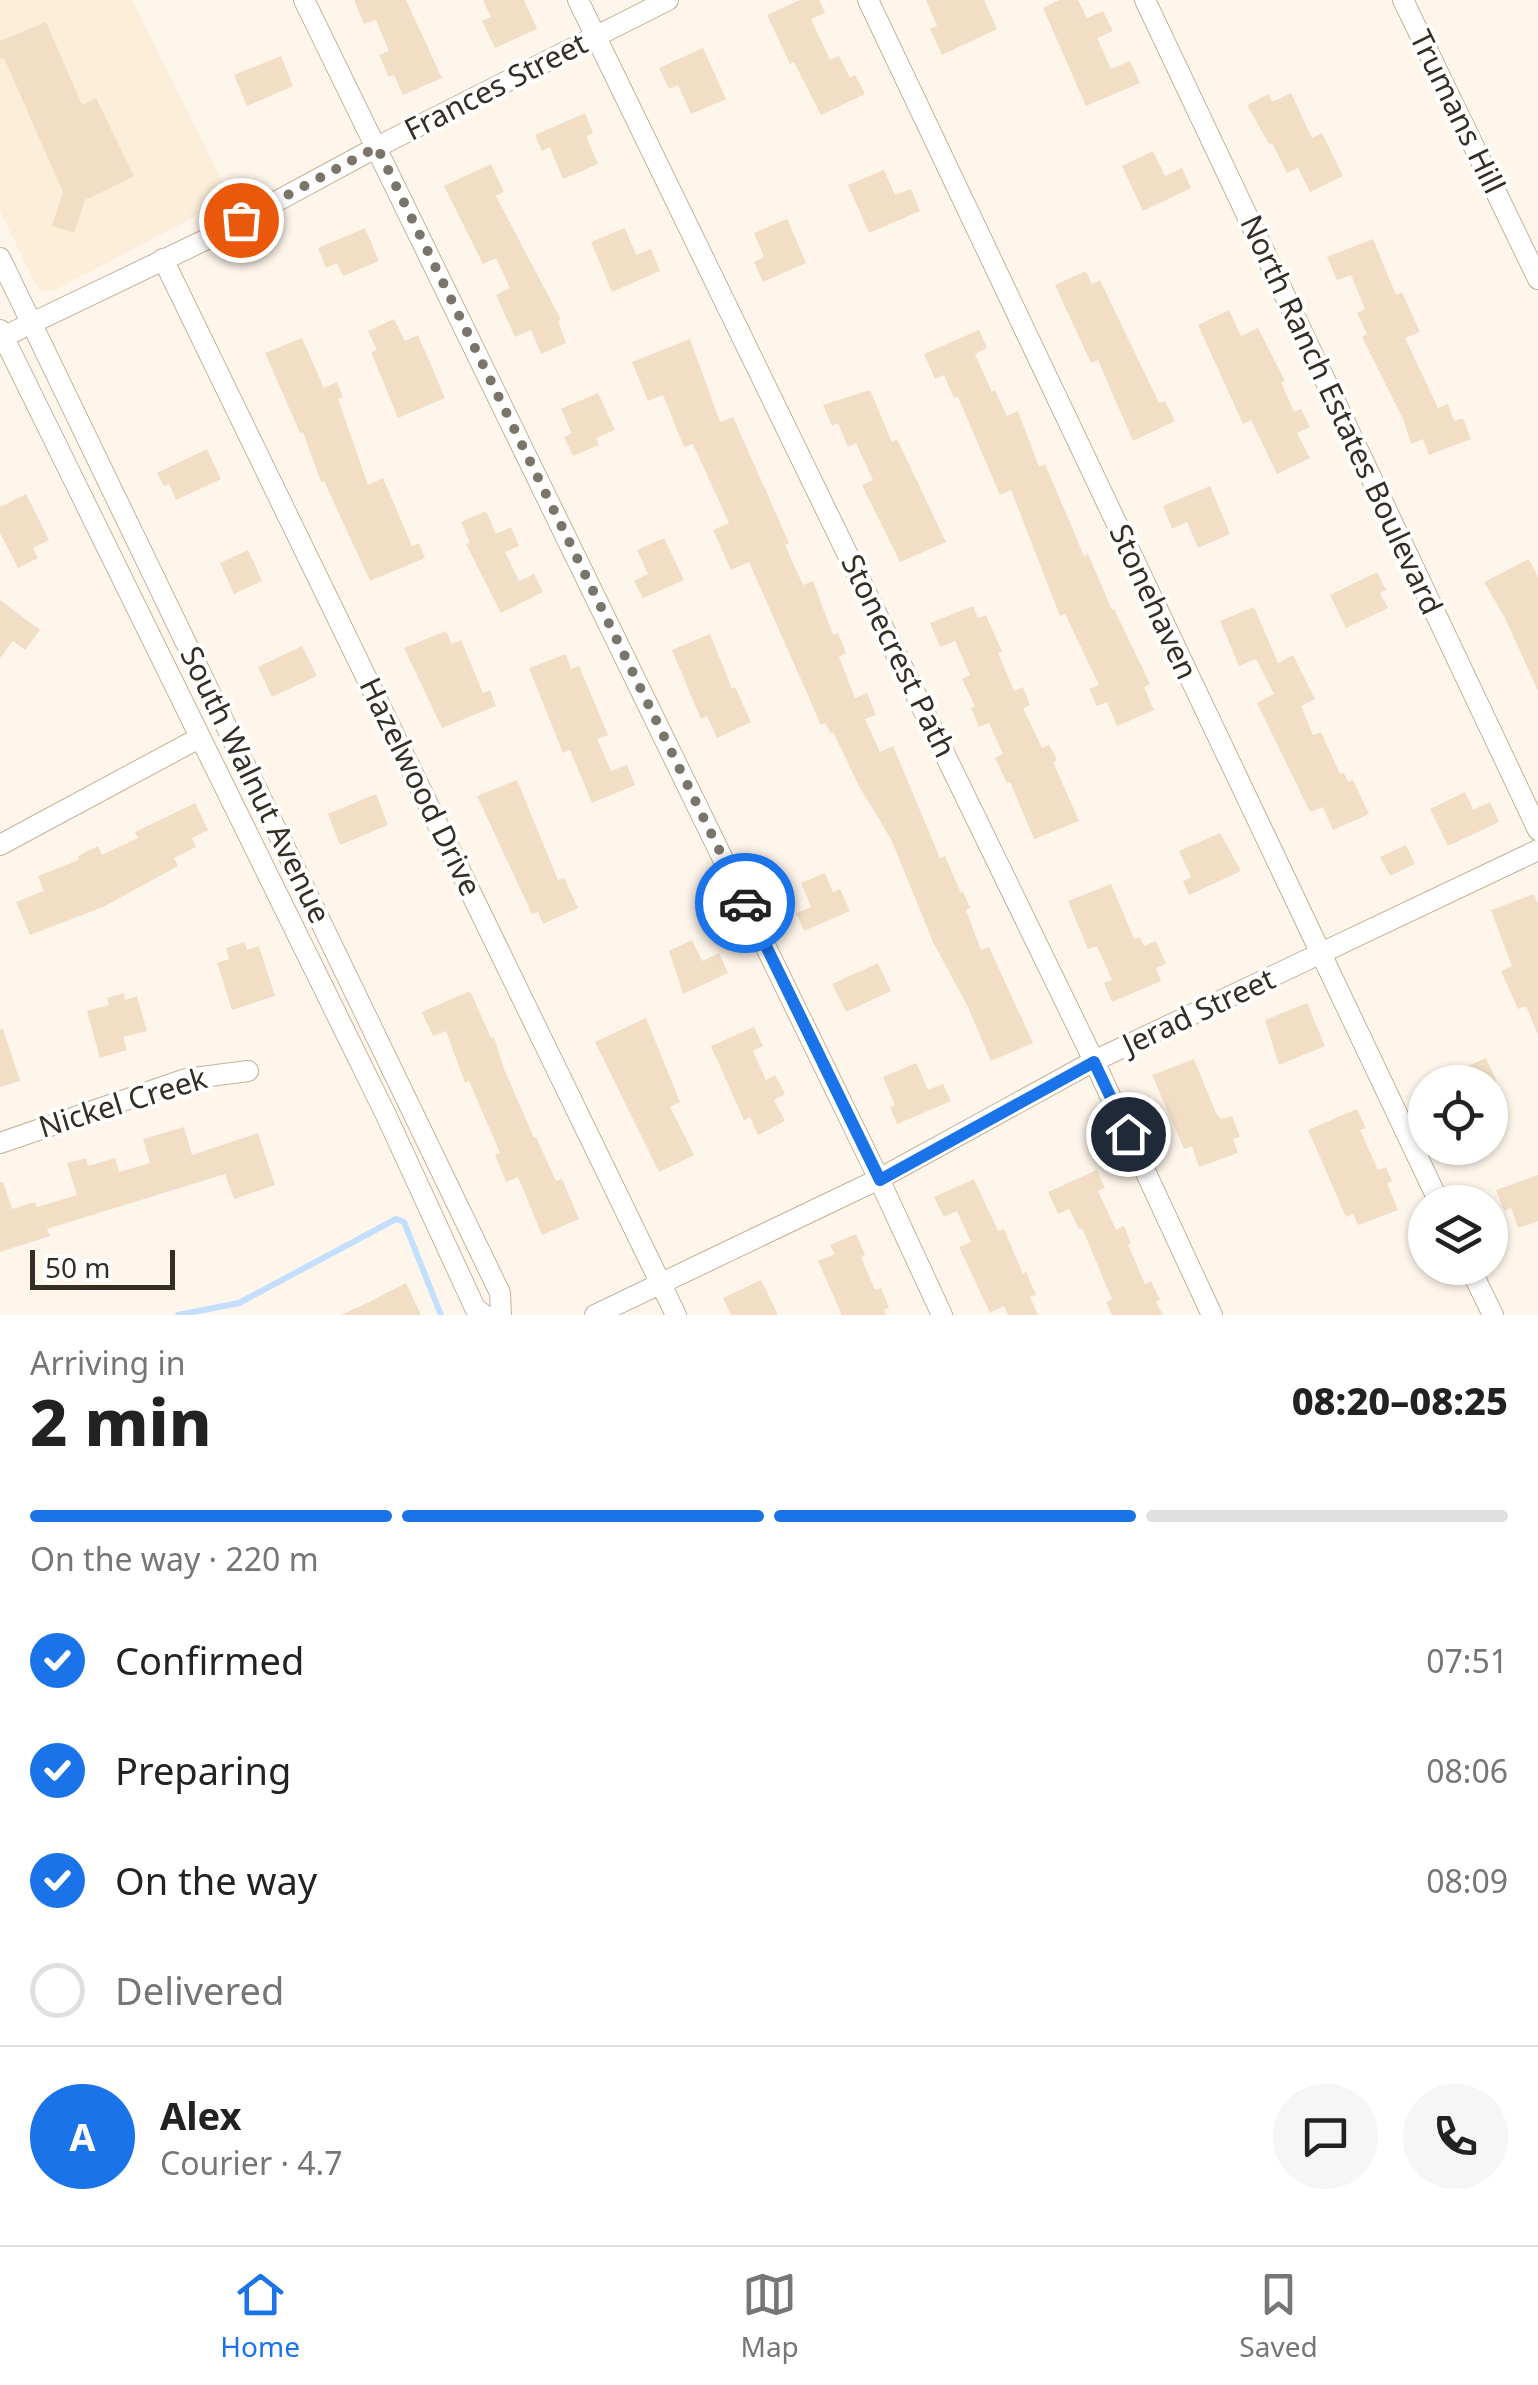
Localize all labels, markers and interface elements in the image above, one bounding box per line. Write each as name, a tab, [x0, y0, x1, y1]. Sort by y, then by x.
street label: Frances Street	[397, 22, 594, 149]
street label: Trumans Hill	[1401, 23, 1516, 200]
pin	[199, 178, 284, 263]
icon: bag	[214, 193, 269, 248]
street label: North Ranch Estates Boulevard	[1232, 208, 1453, 621]
street label: Stonehaven	[1100, 517, 1208, 686]
street label: Stonecrest Path	[832, 547, 966, 764]
street label: South Walnut Avenue	[171, 639, 341, 930]
street label: Hazelwood Drive	[351, 670, 492, 902]
courier	[695, 853, 795, 953]
icon: car	[718, 876, 773, 931]
street label: Jerad Street	[1113, 957, 1281, 1065]
street label: Nickel Creek	[33, 1057, 212, 1147]
map controls	[1408, 1065, 1508, 1285]
button: locate	[1408, 1065, 1508, 1165]
pin	[1086, 1092, 1171, 1177]
icon: home	[1101, 1107, 1156, 1162]
button: layers	[1408, 1185, 1508, 1285]
scale bar	[30, 1245, 175, 1290]
text: 50 m	[45, 1248, 111, 1286]
text: Arriving in	[30, 1341, 185, 1384]
text: 08:20–08:25	[1292, 1374, 1508, 1426]
text: 2 min	[30, 1377, 212, 1465]
text: On the way · 220 m	[30, 1537, 319, 1580]
icon: check	[30, 1633, 85, 1688]
text: Confirmed	[115, 1634, 304, 1686]
text: 07:51	[1426, 1639, 1508, 1682]
icon: check	[30, 1743, 85, 1798]
text: Preparing	[115, 1744, 291, 1796]
text: 08:06	[1426, 1749, 1508, 1792]
icon: check	[30, 1853, 85, 1908]
text: On the way	[115, 1854, 317, 1906]
text: 08:09	[1426, 1859, 1508, 1902]
text: Delivered	[115, 1964, 284, 2016]
button: chat	[1273, 2084, 1378, 2189]
button: phone	[1403, 2084, 1508, 2189]
text: Alex	[160, 2089, 242, 2141]
text: A	[69, 2110, 96, 2162]
text: Courier · 4.7	[160, 2141, 343, 2184]
tab: Home	[220, 2267, 300, 2365]
tab: Map	[740, 2267, 799, 2365]
tab: Saved	[1239, 2267, 1318, 2365]

